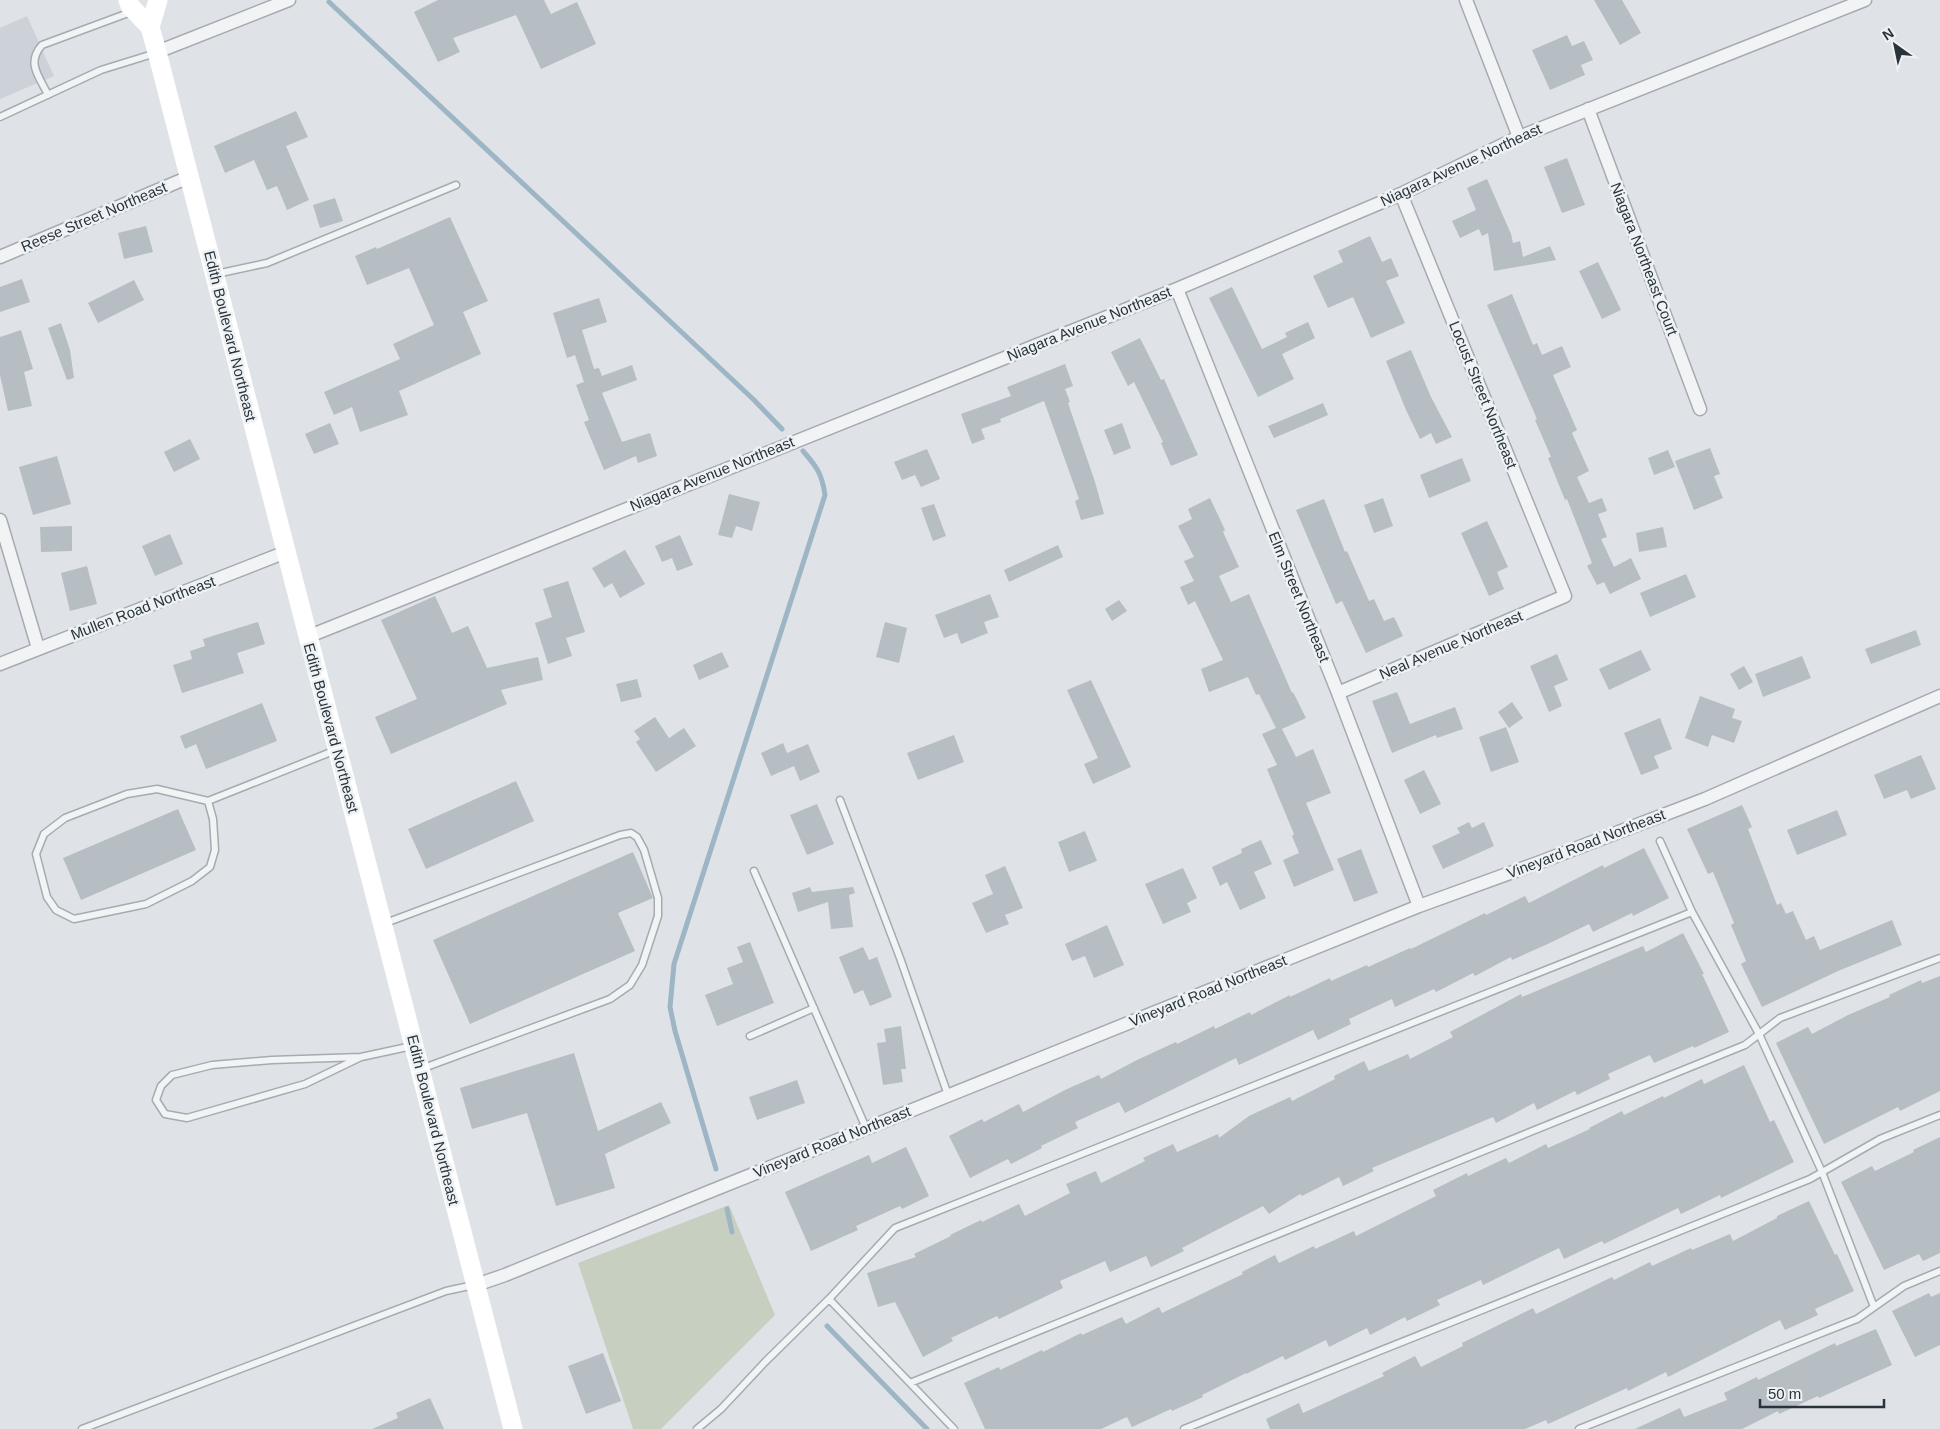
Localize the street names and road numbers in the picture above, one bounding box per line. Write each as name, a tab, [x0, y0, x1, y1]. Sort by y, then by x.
street label: Niagara Avenue Northeast	[1378, 119, 1545, 209]
street label: Reese Street Northeast	[18, 178, 170, 255]
street label: Niagara Northeast Court	[1607, 180, 1682, 339]
street label: Edith Boulevard Northeast	[201, 249, 260, 424]
street label: Niagara Avenue Northeast	[1004, 282, 1174, 364]
street label: Locust Street Northeast	[1446, 319, 1521, 472]
street label: Niagara Avenue Northeast	[627, 432, 797, 514]
street label: Elm Street Northeast	[1266, 529, 1334, 665]
street label: Mullen Road Northeast	[68, 572, 218, 643]
street label: Neal Avenue Northeast	[1377, 606, 1526, 682]
street label: Edith Boulevard Northeast	[301, 641, 363, 815]
street label: Vineyard Road Northeast	[1504, 805, 1668, 882]
street label: Vineyard Road Northeast	[1127, 951, 1290, 1030]
street label: Edith Boulevard Northeast	[404, 1033, 463, 1208]
street label: Vineyard Road Northeast	[751, 1102, 914, 1181]

